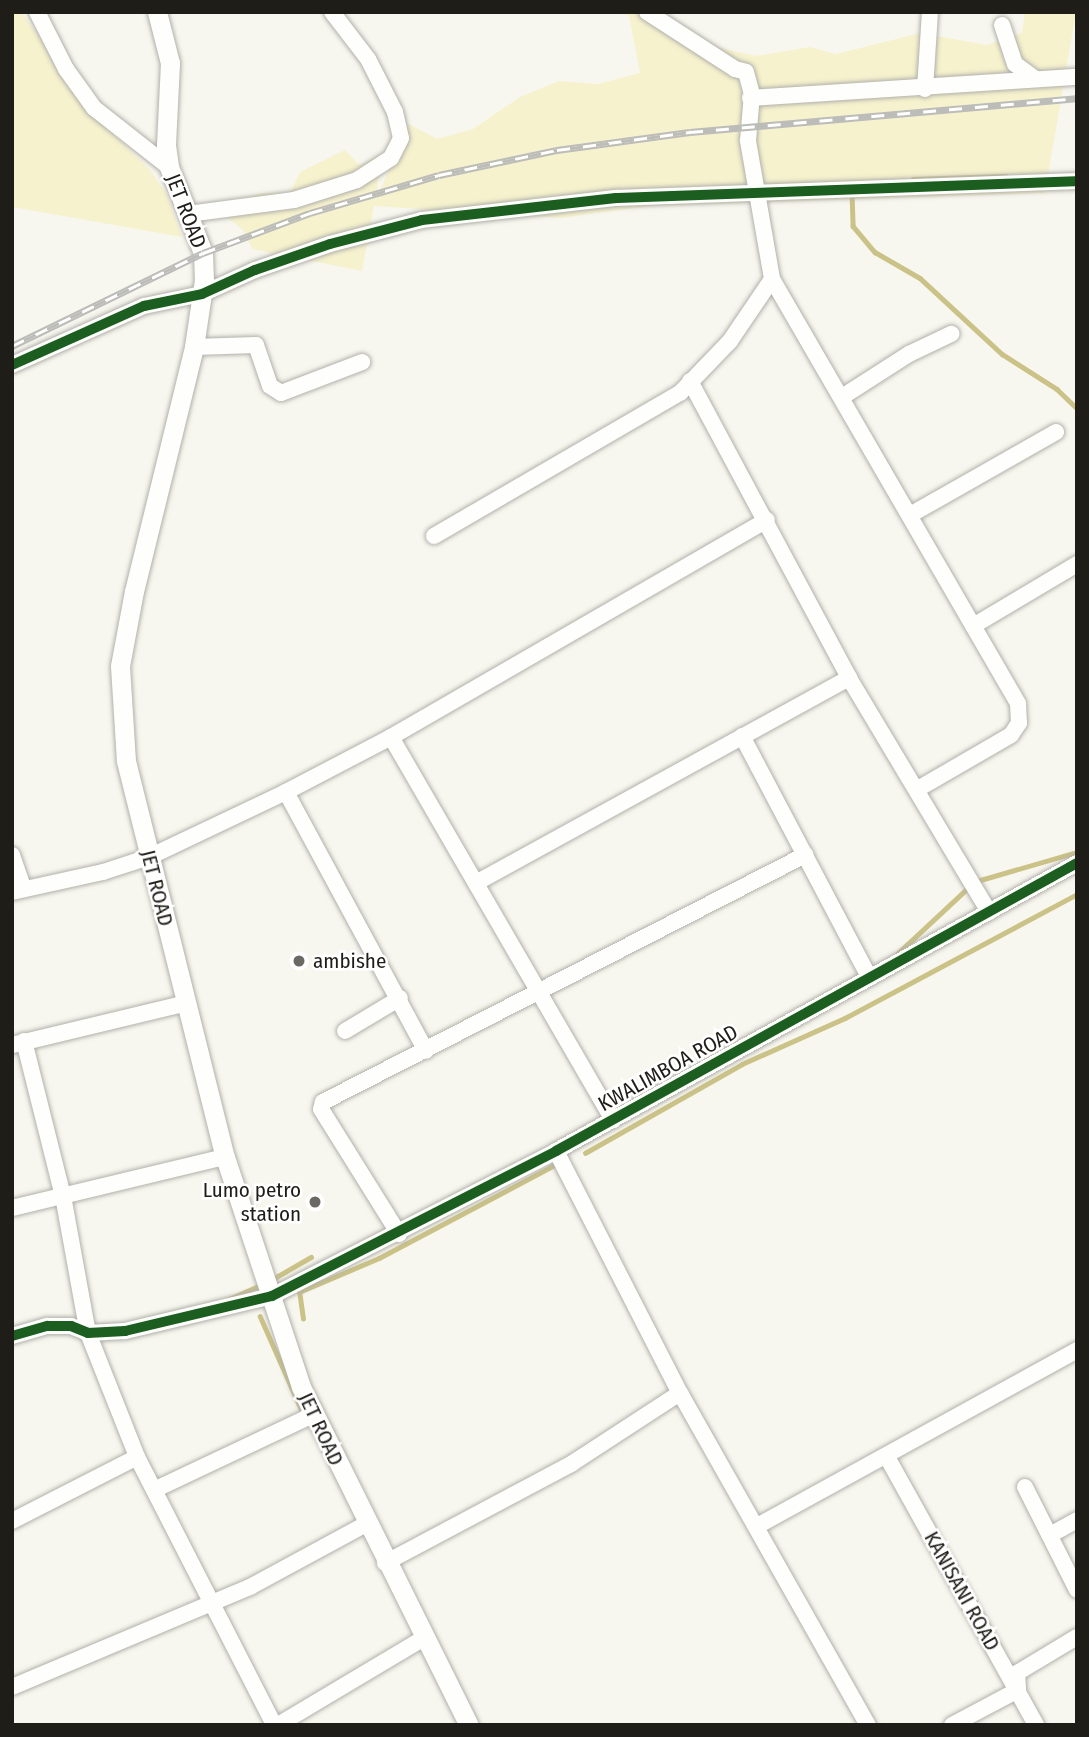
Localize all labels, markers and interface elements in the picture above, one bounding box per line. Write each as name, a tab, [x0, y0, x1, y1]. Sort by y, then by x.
street label: JET ROAD	[160, 170, 212, 252]
street label: JET ROAD	[135, 847, 179, 929]
place label: ambishe	[313, 948, 386, 974]
marker: ambishe	[291, 953, 307, 969]
street label: KWALIMBOA ROAD	[594, 1019, 742, 1117]
place label: Lumo petro station	[203, 1177, 301, 1227]
marker: Lumo petro station	[307, 1194, 323, 1210]
street label: JET ROAD	[293, 1388, 349, 1470]
street label: KANISANI ROAD	[919, 1527, 1005, 1655]

